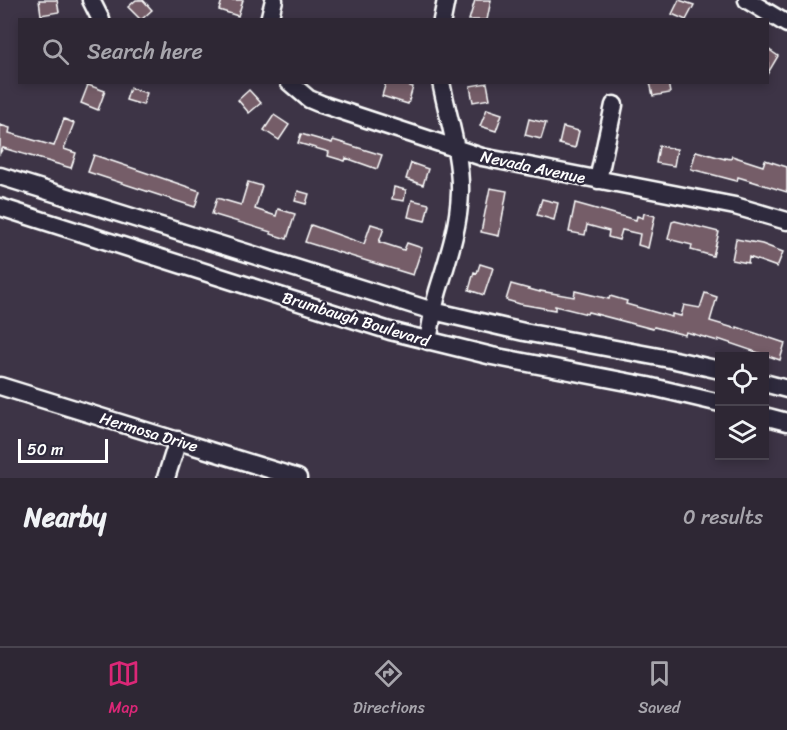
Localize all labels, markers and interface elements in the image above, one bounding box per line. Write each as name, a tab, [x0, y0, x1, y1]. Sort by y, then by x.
search box	[18, 18, 769, 84]
text: Search here	[87, 32, 203, 71]
icon: search	[39, 35, 72, 68]
street label: Nevada Avenue	[478, 142, 588, 192]
street label: Brumbaugh Boulevard	[279, 283, 435, 356]
map controls	[715, 352, 769, 460]
button: locate	[715, 352, 769, 406]
street label: Hermosa Drive	[96, 403, 202, 461]
button: layers	[715, 406, 769, 460]
text: 50 m	[27, 435, 63, 464]
scale bar	[18, 436, 108, 464]
text: Nearby	[24, 494, 106, 540]
text: 0 results	[683, 500, 763, 535]
tab: Map	[107, 657, 140, 722]
tab: Directions	[353, 657, 425, 722]
tab: Saved	[638, 657, 680, 722]

